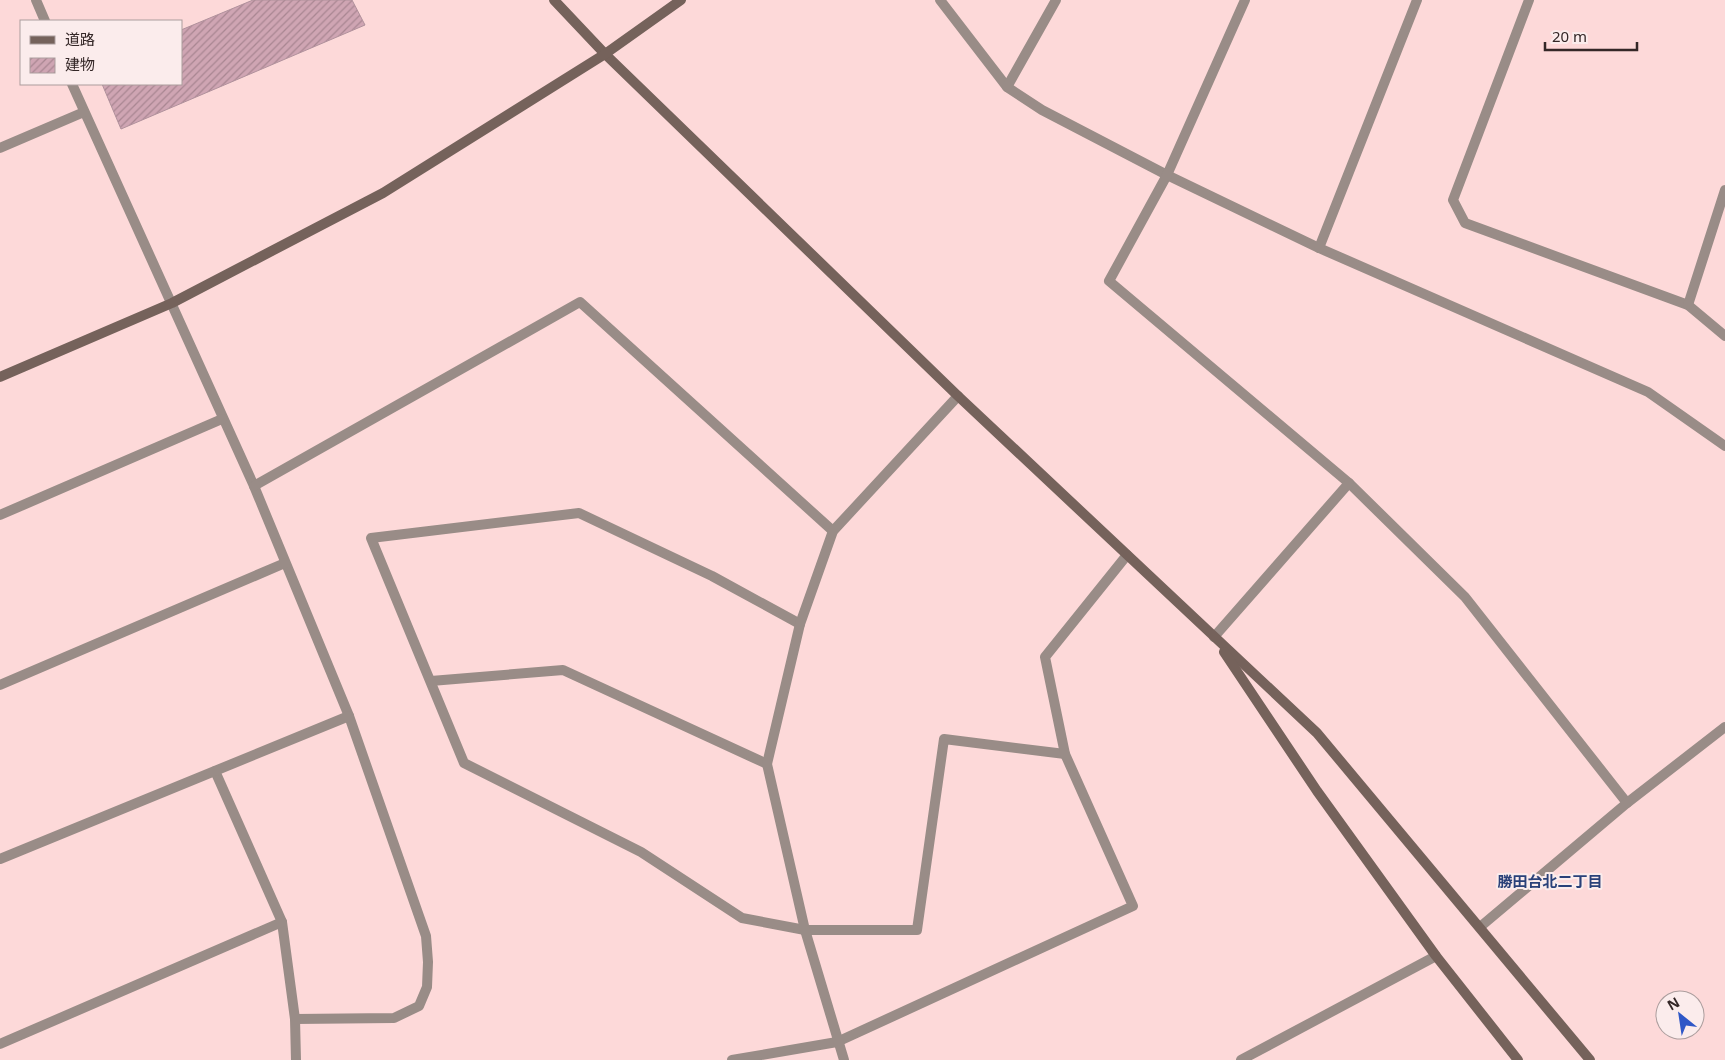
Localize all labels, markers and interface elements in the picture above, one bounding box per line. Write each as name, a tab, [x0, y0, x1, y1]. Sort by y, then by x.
legend	[20, 20, 182, 85]
scale bar	[1545, 20, 1638, 52]
text: 20 m	[1552, 26, 1587, 46]
text: 道路	[65, 29, 95, 49]
text: 建物	[65, 54, 95, 74]
district label: 勝田台北二丁目	[1497, 871, 1603, 891]
north arrow	[1655, 990, 1705, 1040]
text: N	[1664, 992, 1683, 1014]

